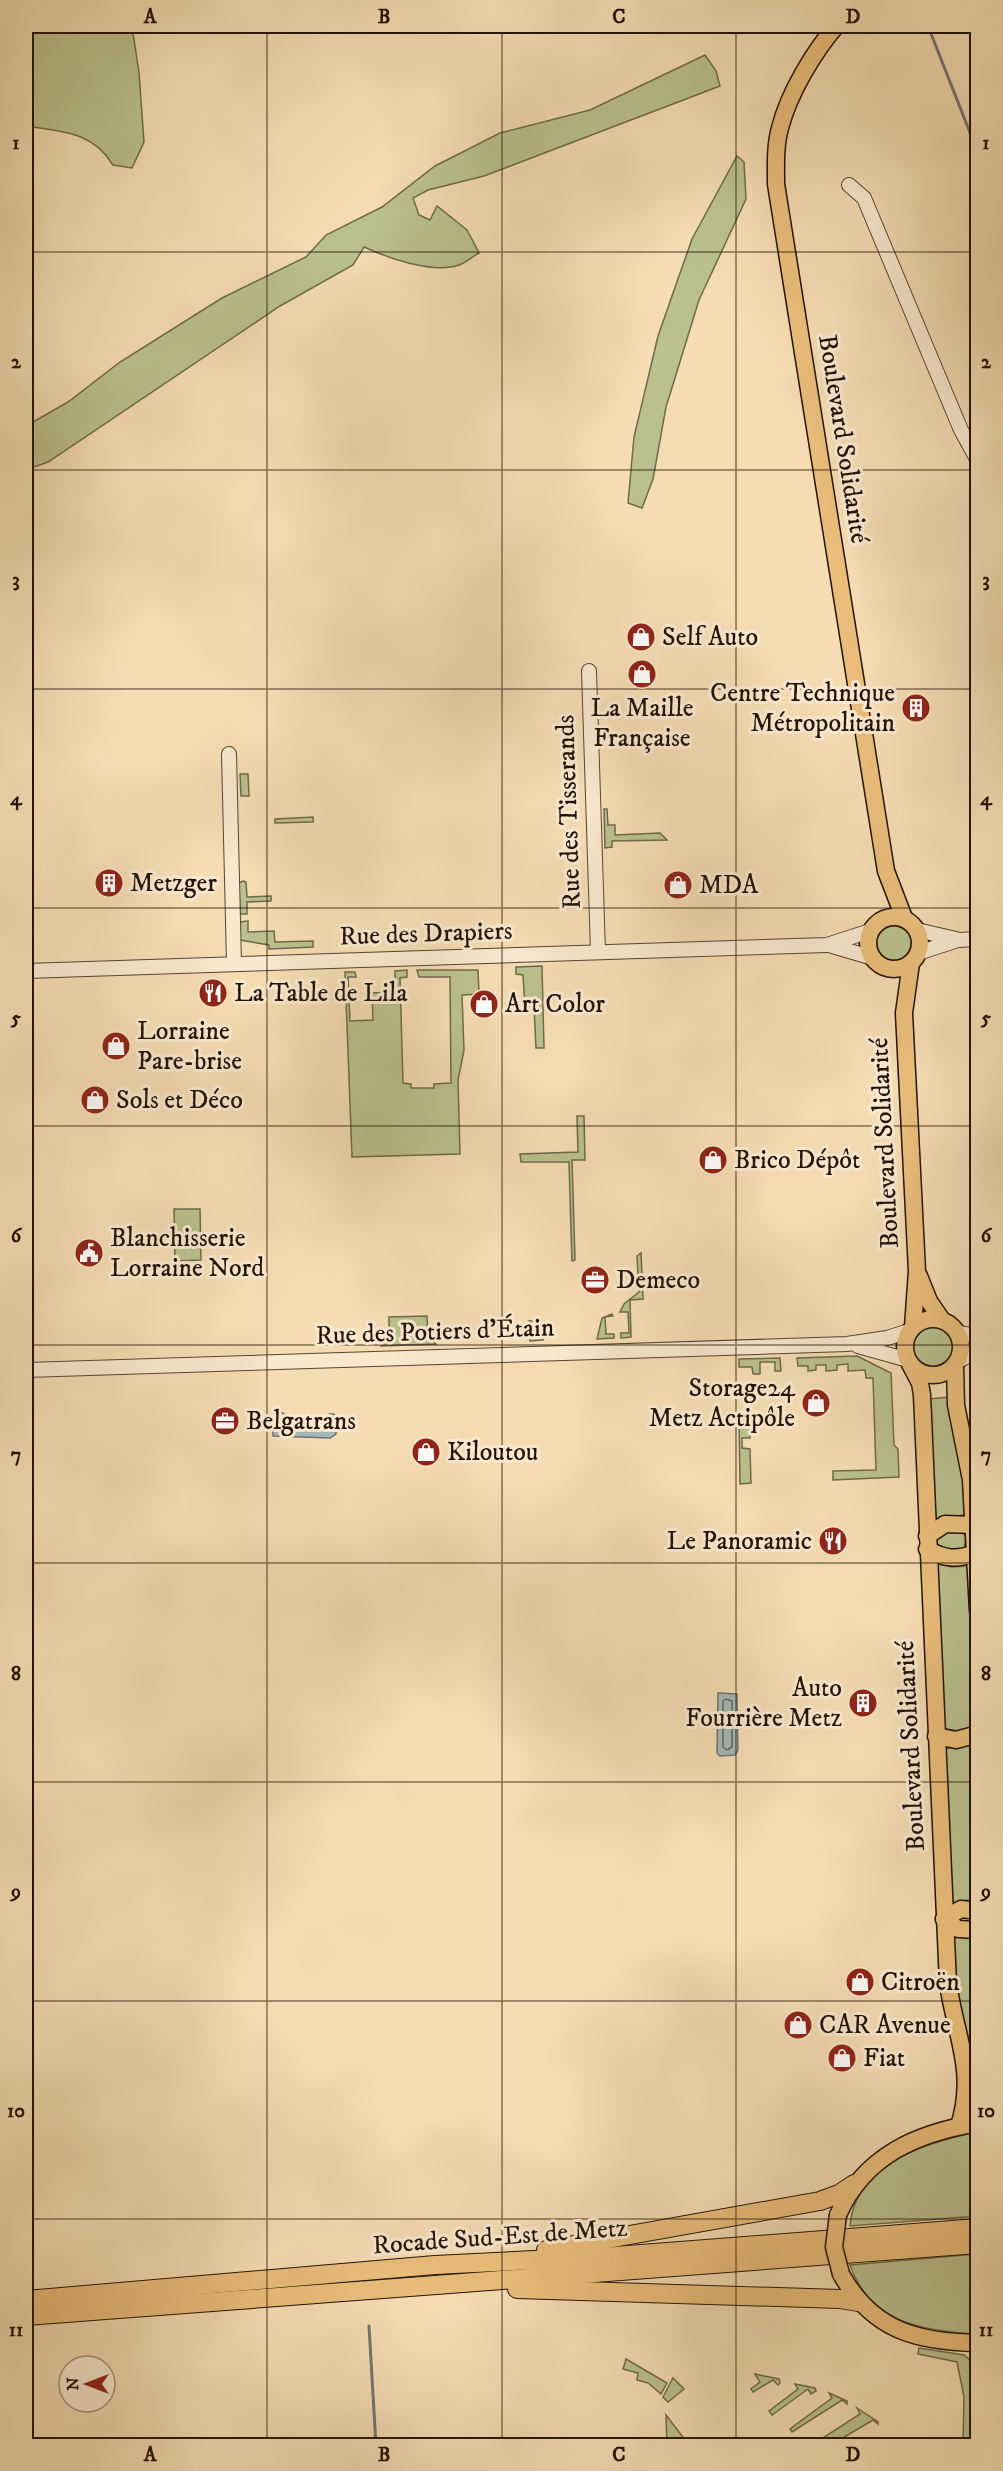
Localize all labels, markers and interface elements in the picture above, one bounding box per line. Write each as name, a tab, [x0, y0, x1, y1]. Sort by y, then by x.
text: A	[143, 5, 158, 30]
text: B	[378, 5, 390, 30]
text: C	[612, 5, 626, 30]
text: D	[846, 5, 861, 30]
text: 1	[12, 131, 20, 156]
text: 1	[982, 131, 990, 156]
street label: Boulevard Solidarité	[810, 332, 876, 546]
text: 2	[11, 350, 22, 375]
text: 2	[981, 350, 992, 375]
text: 3	[12, 568, 20, 593]
text: 3	[982, 568, 990, 593]
shop icon: Self Auto	[625, 621, 657, 653]
place label: Self Auto	[662, 621, 758, 654]
shop icon: La Maille Française	[626, 658, 658, 690]
place label: Centre Technique Métropolitain	[710, 677, 895, 740]
place label: La Maille Française	[590, 692, 694, 755]
building icon: Centre Technique Métropolitain	[900, 692, 932, 724]
street label: Rue des Tisserands	[549, 714, 589, 910]
text: 4	[10, 787, 23, 812]
text: 4	[980, 787, 993, 812]
building icon: Metzger	[93, 867, 125, 899]
place label: Metzger	[130, 867, 217, 900]
shop icon: MDA	[662, 869, 694, 901]
place label: MDA	[699, 869, 759, 902]
street label: Rue des Drapiers	[339, 914, 513, 954]
restaurant icon: La Table de Lila	[197, 977, 229, 1009]
place label: La Table de Lila	[234, 977, 408, 1010]
shop icon: Art Color	[468, 988, 500, 1020]
place label: Art Color	[505, 988, 605, 1021]
text: 5	[10, 1006, 21, 1031]
text: 5	[980, 1006, 991, 1031]
place label: Lorraine Pare-brise	[137, 1015, 242, 1078]
shop icon: Lorraine Pare-brise	[100, 1030, 132, 1062]
street label: Boulevard Solidarité	[863, 1037, 907, 1249]
shop icon: Sols et Déco	[79, 1084, 111, 1116]
place label: Sols et Déco	[116, 1084, 243, 1117]
shop icon: Brico Dépôt	[697, 1144, 729, 1176]
place label: Brico Dépôt	[734, 1144, 860, 1177]
place label: Blanchisserie Lorraine Nord	[110, 1222, 264, 1285]
text: 6	[11, 1224, 23, 1249]
text: 6	[981, 1224, 993, 1249]
public building icon: Blanchisserie Lorraine Nord	[73, 1237, 105, 1269]
office icon: Demeco	[579, 1264, 611, 1296]
place label: Demeco	[616, 1264, 700, 1297]
street label: Rue des Potiers d'Étain	[315, 1311, 555, 1353]
place label: Storage24 Metz Actipôle	[649, 1372, 796, 1435]
shop icon: Storage24 Metz Actipôle	[800, 1387, 832, 1419]
office icon: Belgatrans	[209, 1405, 241, 1437]
place label: Belgatrans	[246, 1405, 356, 1438]
shop icon: Kiloutou	[410, 1436, 442, 1468]
place label: Kiloutou	[447, 1436, 538, 1469]
text: 7	[11, 1443, 21, 1468]
text: 7	[981, 1443, 991, 1468]
place label: Le Panoramic	[667, 1525, 812, 1558]
restaurant icon: Le Panoramic	[817, 1525, 849, 1557]
street label: Boulevard Solidarité	[889, 1640, 933, 1852]
text: 8	[11, 1662, 21, 1687]
text: 8	[981, 1662, 991, 1687]
place label: Auto Fourrière Metz	[685, 1672, 842, 1735]
building icon: Auto Fourrière Metz	[847, 1687, 879, 1719]
text: 9	[9, 1880, 21, 1905]
text: 9	[979, 1880, 991, 1905]
shop icon: Citroën	[844, 1966, 876, 1998]
place label: Citroën	[881, 1966, 960, 1999]
shop icon: CAR Avenue	[782, 2009, 814, 2041]
place label: CAR Avenue	[819, 2009, 951, 2042]
shop icon: Fiat	[826, 2042, 858, 2074]
place label: Fiat	[863, 2042, 905, 2075]
text: 10	[7, 2099, 25, 2124]
text: 10	[977, 2099, 995, 2124]
street label: Rocade Sud-Est de Metz	[372, 2212, 628, 2262]
text: 11	[9, 2318, 23, 2343]
text: 11	[979, 2318, 993, 2343]
north arrow	[57, 2354, 117, 2414]
text: N	[63, 2377, 83, 2391]
text: A	[143, 2443, 158, 2468]
text: B	[378, 2443, 390, 2468]
text: C	[612, 2443, 626, 2468]
text: D	[846, 2443, 861, 2468]

